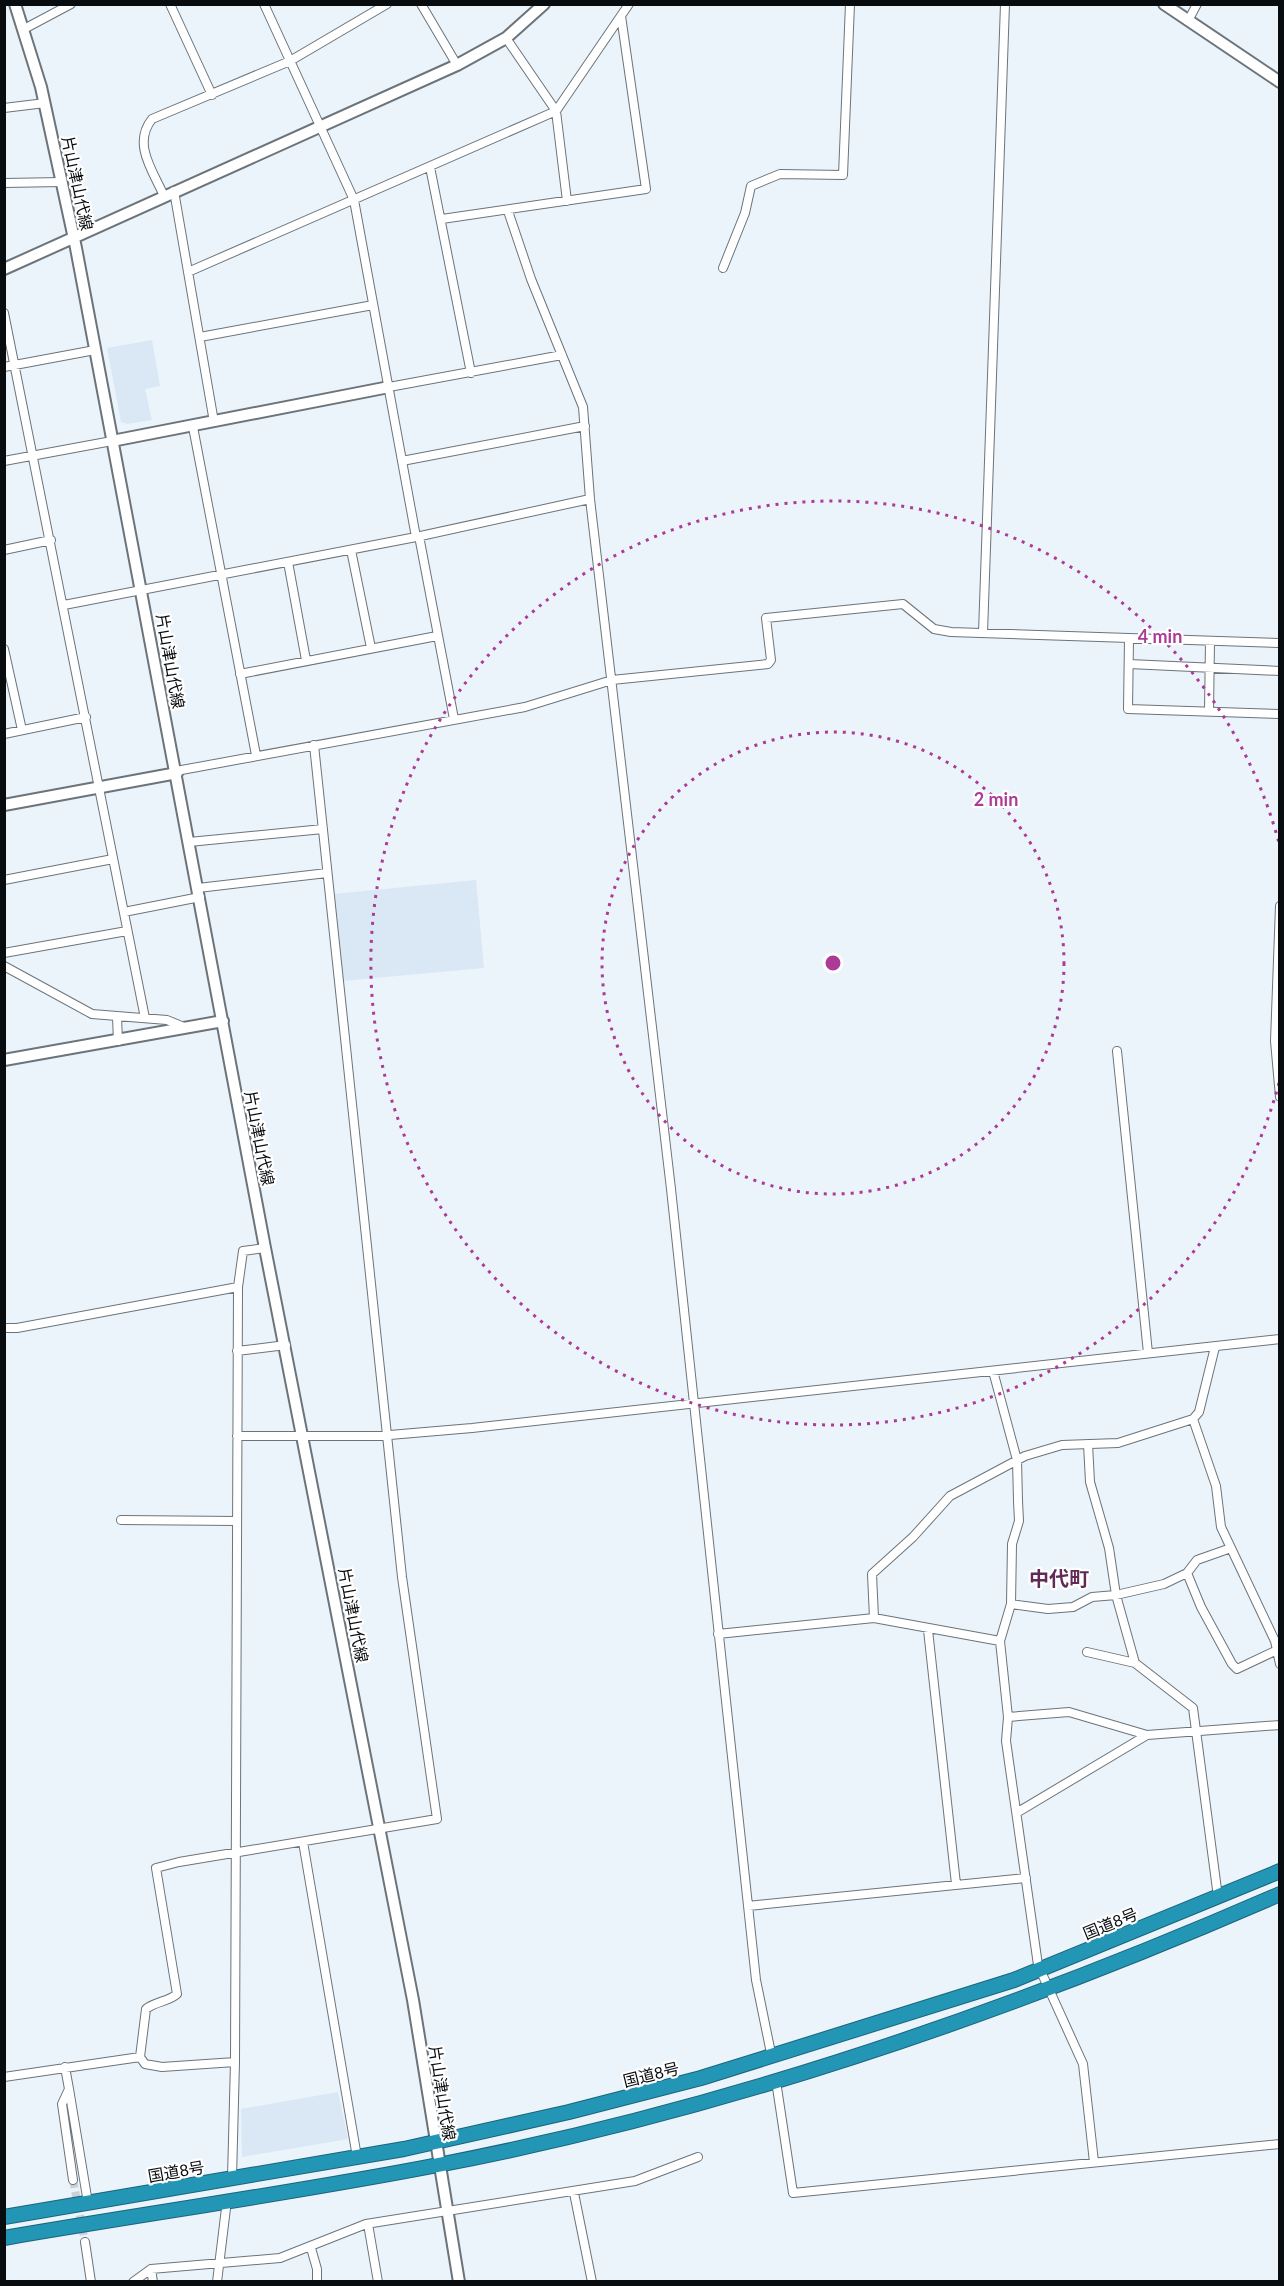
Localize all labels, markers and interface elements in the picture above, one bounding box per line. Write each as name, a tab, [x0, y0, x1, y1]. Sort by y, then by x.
street label: 片山津山代線	[59, 134, 97, 232]
street label: 片山津山代線	[153, 612, 189, 710]
text: 4 min	[1138, 625, 1182, 647]
text: 2 min	[974, 788, 1018, 810]
centre of rings	[823, 953, 843, 973]
street label: 片山津山代線	[242, 1089, 278, 1187]
street label: 片山津山代線	[336, 1566, 372, 1664]
district label: 中代町	[1029, 1566, 1089, 1590]
street label: 国道8号	[1080, 1903, 1140, 1943]
street label: 片山津山代線	[426, 2044, 460, 2142]
street label: 国道8号	[621, 2058, 681, 2090]
street label: 国道8号	[146, 2157, 206, 2185]

